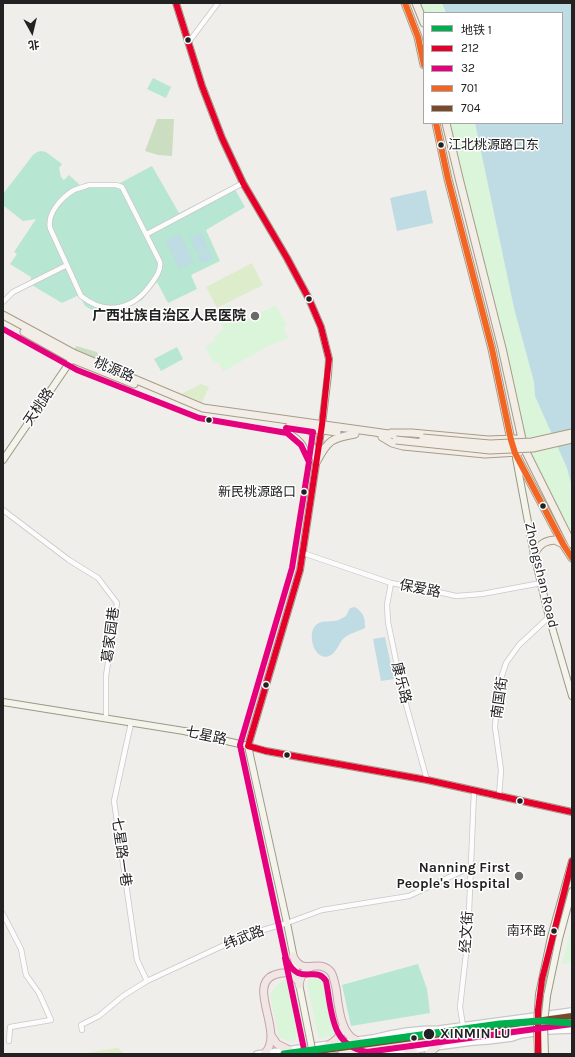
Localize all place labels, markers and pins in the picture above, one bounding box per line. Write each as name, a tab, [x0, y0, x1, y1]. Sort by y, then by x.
unlabelled marker	[183, 35, 193, 45]
place label: 江北桃源路口东	[448, 137, 539, 153]
marker: 江北桃源路口东	[436, 140, 446, 150]
unlabelled marker	[304, 294, 314, 304]
place label: 广西壮族自治区人民医院	[92, 308, 246, 324]
marker: 广西壮族自治区人民医院	[249, 310, 261, 322]
unlabelled marker	[204, 415, 214, 425]
place label: 新民桃源路口	[218, 484, 296, 500]
marker: 新民桃源路口	[299, 487, 309, 497]
unlabelled marker	[538, 501, 548, 511]
unlabelled marker	[261, 680, 271, 690]
unlabelled marker	[282, 750, 292, 760]
unlabelled marker	[515, 796, 525, 806]
place label: Nanning First People's Hospital	[397, 860, 510, 892]
marker: Nanning First People's Hospital	[513, 870, 525, 882]
place label: 南环路	[507, 923, 546, 939]
marker: 南环路	[549, 926, 559, 936]
place label: XINMIN LU	[440, 1026, 511, 1042]
marker: XINMIN LU	[422, 1027, 436, 1041]
unlabelled marker	[409, 1033, 419, 1043]

